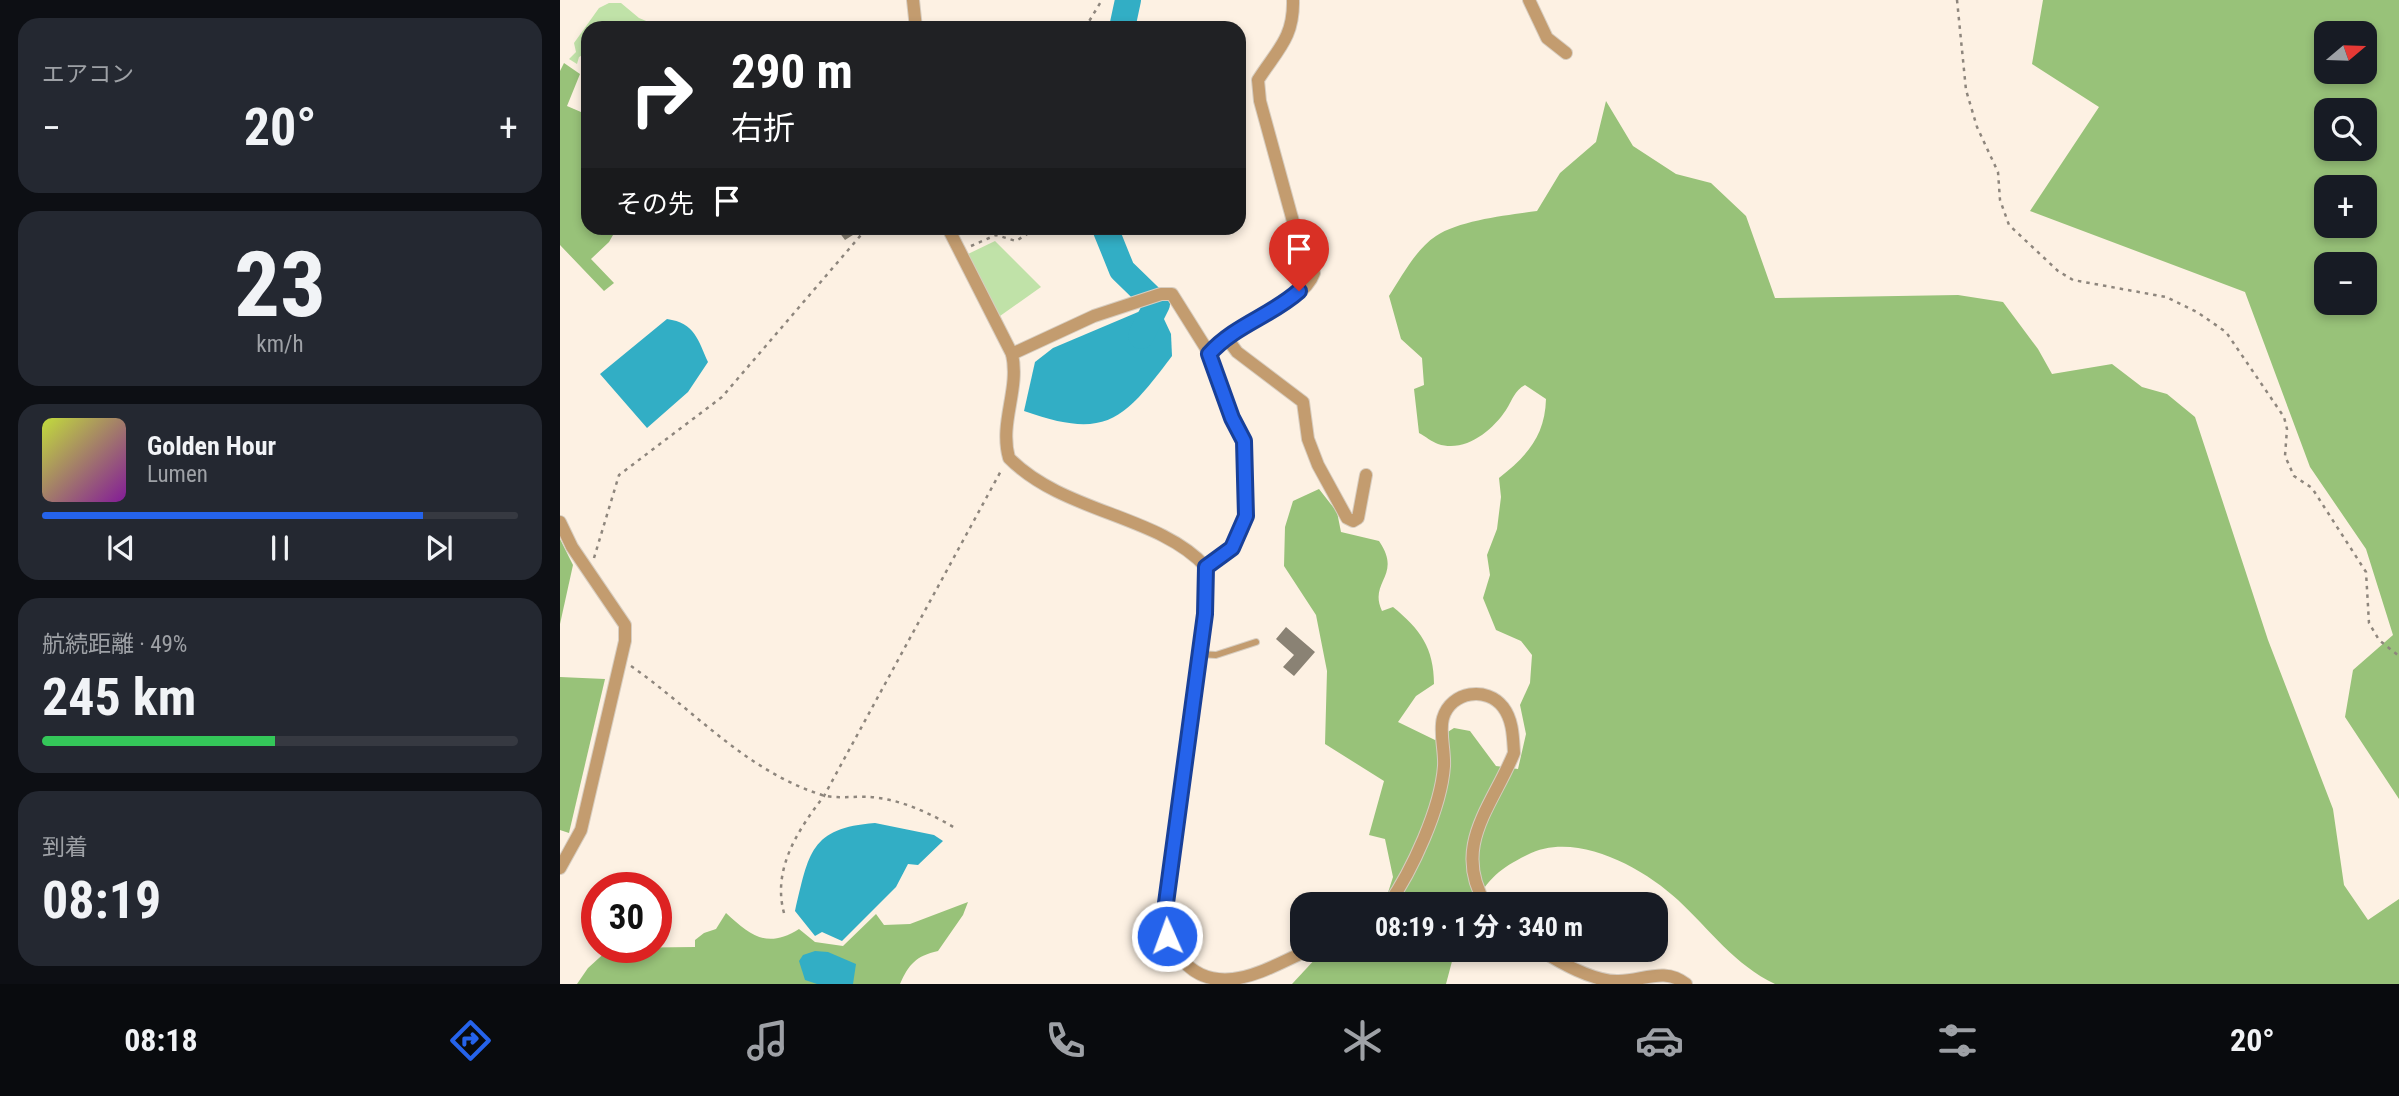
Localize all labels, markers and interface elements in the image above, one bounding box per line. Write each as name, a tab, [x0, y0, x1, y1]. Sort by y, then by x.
north arrow	[2314, 21, 2376, 84]
map controls	[2314, 21, 2377, 315]
text: 290 m	[731, 43, 853, 100]
icon: right	[616, 49, 707, 140]
text: エアコン	[42, 61, 134, 88]
text: 20°	[244, 97, 316, 158]
button: search	[2314, 98, 2377, 161]
text: −	[42, 106, 61, 150]
text: +	[499, 106, 518, 150]
text: 右折	[731, 109, 795, 147]
button: +	[2314, 175, 2377, 238]
icon: arrive	[708, 182, 746, 220]
text: その先	[616, 189, 694, 219]
pin	[1269, 219, 1329, 291]
icon: arrive	[1280, 230, 1318, 268]
text: 23	[234, 232, 326, 338]
button: −	[2314, 252, 2377, 315]
text: km/h	[256, 331, 304, 358]
text: Golden Hour	[147, 431, 276, 461]
text: Lumen	[147, 461, 208, 488]
icon: previous	[102, 529, 140, 567]
icon: pause	[261, 529, 299, 567]
icon: next	[420, 529, 458, 567]
text: 航続距離 · 49%	[42, 631, 187, 658]
text: 245 km	[42, 667, 196, 728]
text: 到着	[42, 834, 88, 861]
text: 08:19	[42, 870, 161, 931]
speed limit sign: 30	[581, 872, 672, 963]
position arrow	[1130, 899, 1204, 973]
text: 08:19 · 1 分 · 340 m	[1375, 912, 1583, 942]
icon: directions	[446, 1016, 495, 1065]
icon: music	[743, 1016, 792, 1065]
icon: phone	[1041, 1016, 1090, 1065]
icon: climate	[1338, 1016, 1387, 1065]
icon: car	[1635, 1016, 1684, 1065]
icon: filters	[1933, 1016, 1982, 1065]
text: 08:18	[124, 1021, 198, 1059]
text: 20°	[2230, 1021, 2275, 1059]

